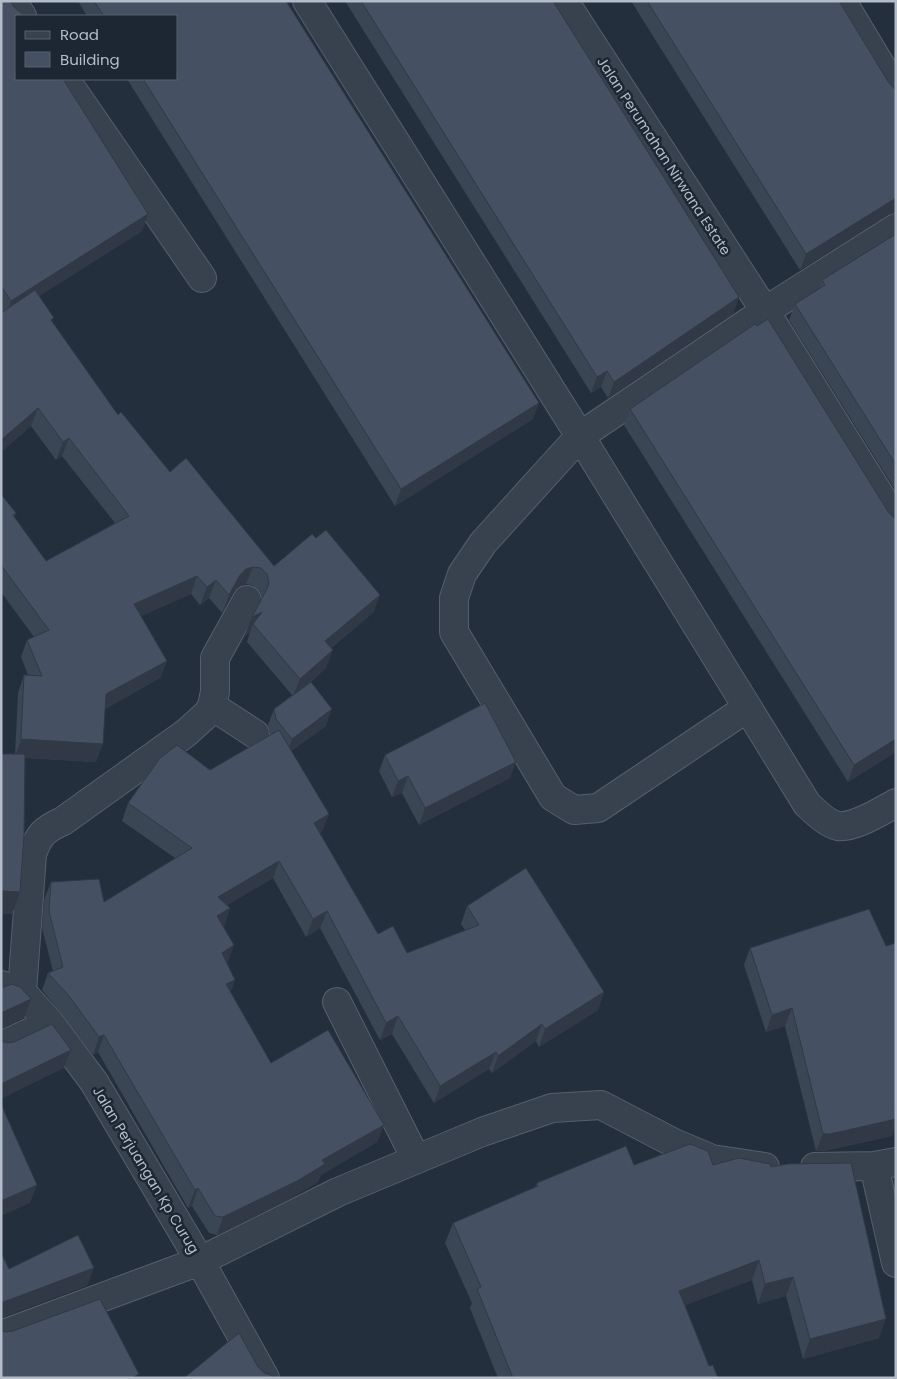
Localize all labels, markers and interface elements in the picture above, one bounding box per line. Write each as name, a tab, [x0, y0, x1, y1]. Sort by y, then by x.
legend	[15, 15, 178, 80]
text: Road	[60, 24, 99, 45]
text: Building	[60, 49, 120, 70]
street label: Jalan Perumahan Nirwana Estate	[592, 53, 736, 259]
street label: Jalan Perjuangan Kp Curug	[88, 1083, 204, 1257]

